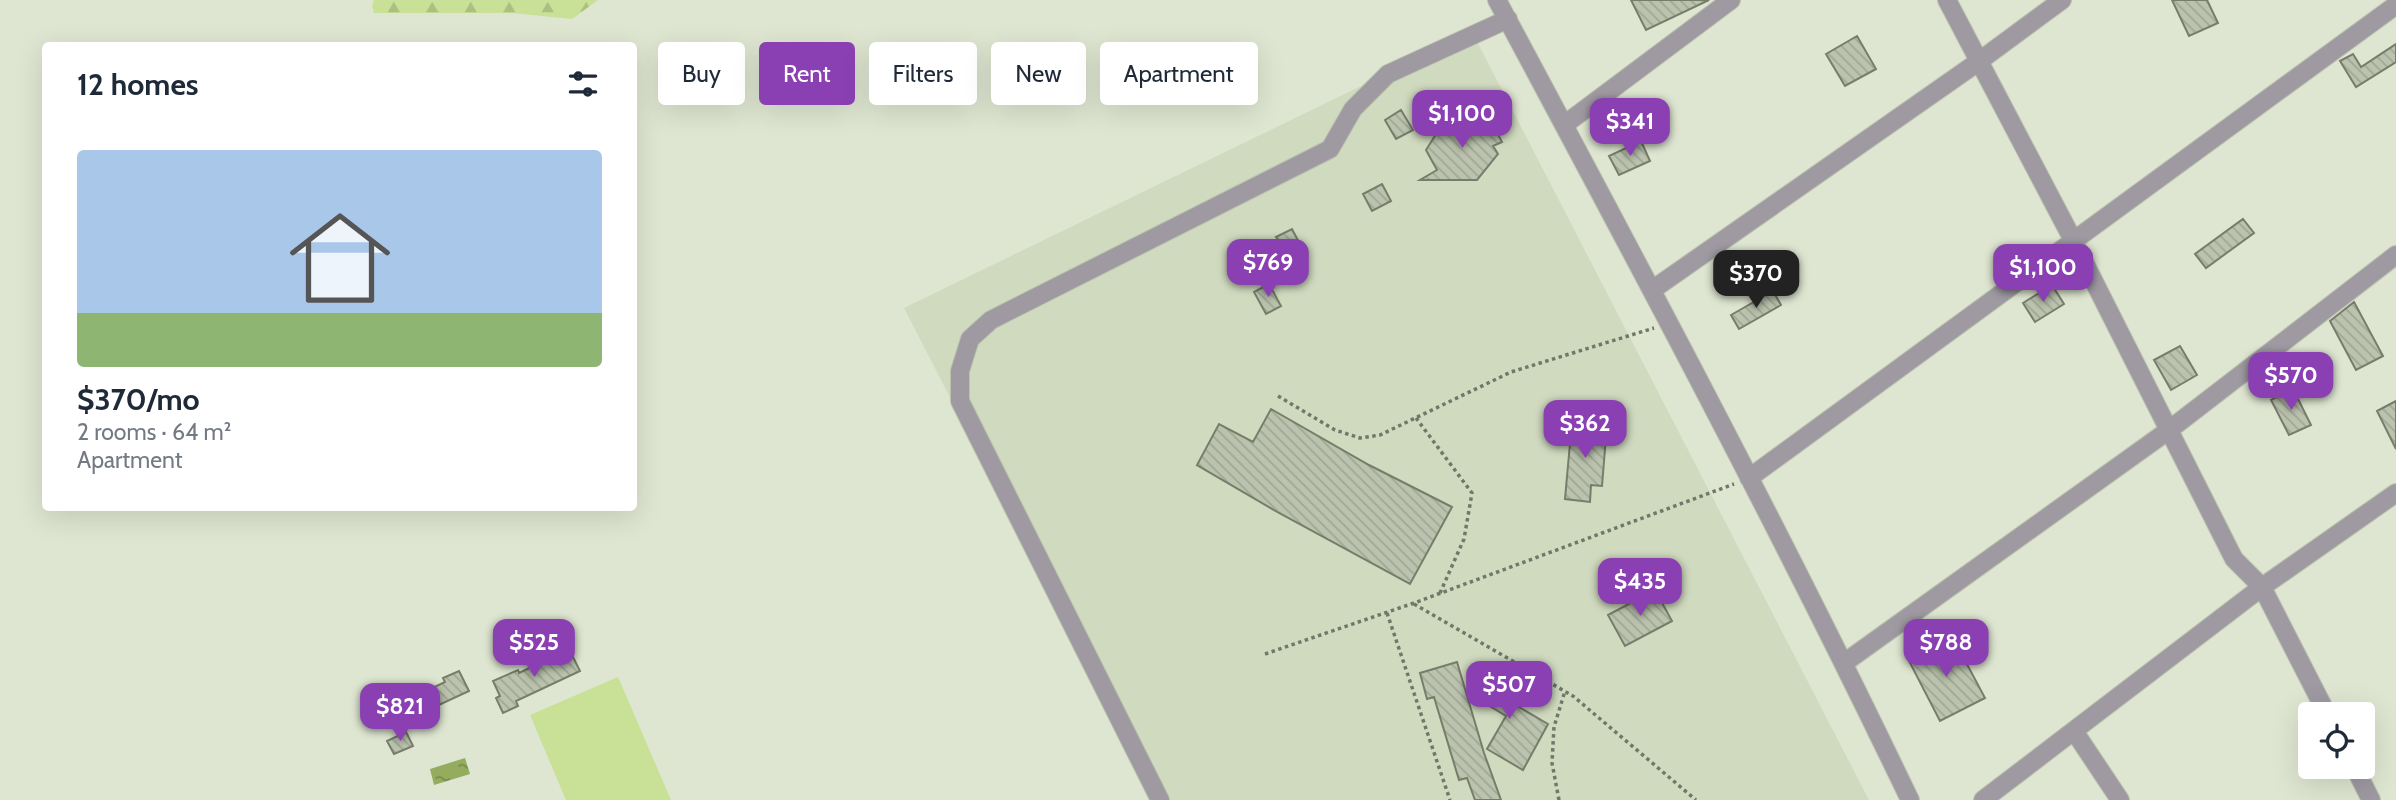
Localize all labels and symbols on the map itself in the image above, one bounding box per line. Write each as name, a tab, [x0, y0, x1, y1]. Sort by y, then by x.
pin: $1,100	[1405, 90, 1519, 150]
pin: $341	[1589, 99, 1671, 158]
pin: $769	[1227, 240, 1309, 299]
pin: $1,100	[1986, 244, 2100, 304]
pin: $370	[1715, 250, 1797, 310]
pin: $570	[2250, 352, 2332, 412]
pin: $362	[1544, 400, 1626, 460]
pin: $435	[1599, 558, 1681, 618]
pin: $525	[493, 620, 575, 679]
pin: $788	[1905, 620, 1987, 679]
pin: $507	[1468, 662, 1550, 721]
pin: $821	[359, 684, 441, 743]

